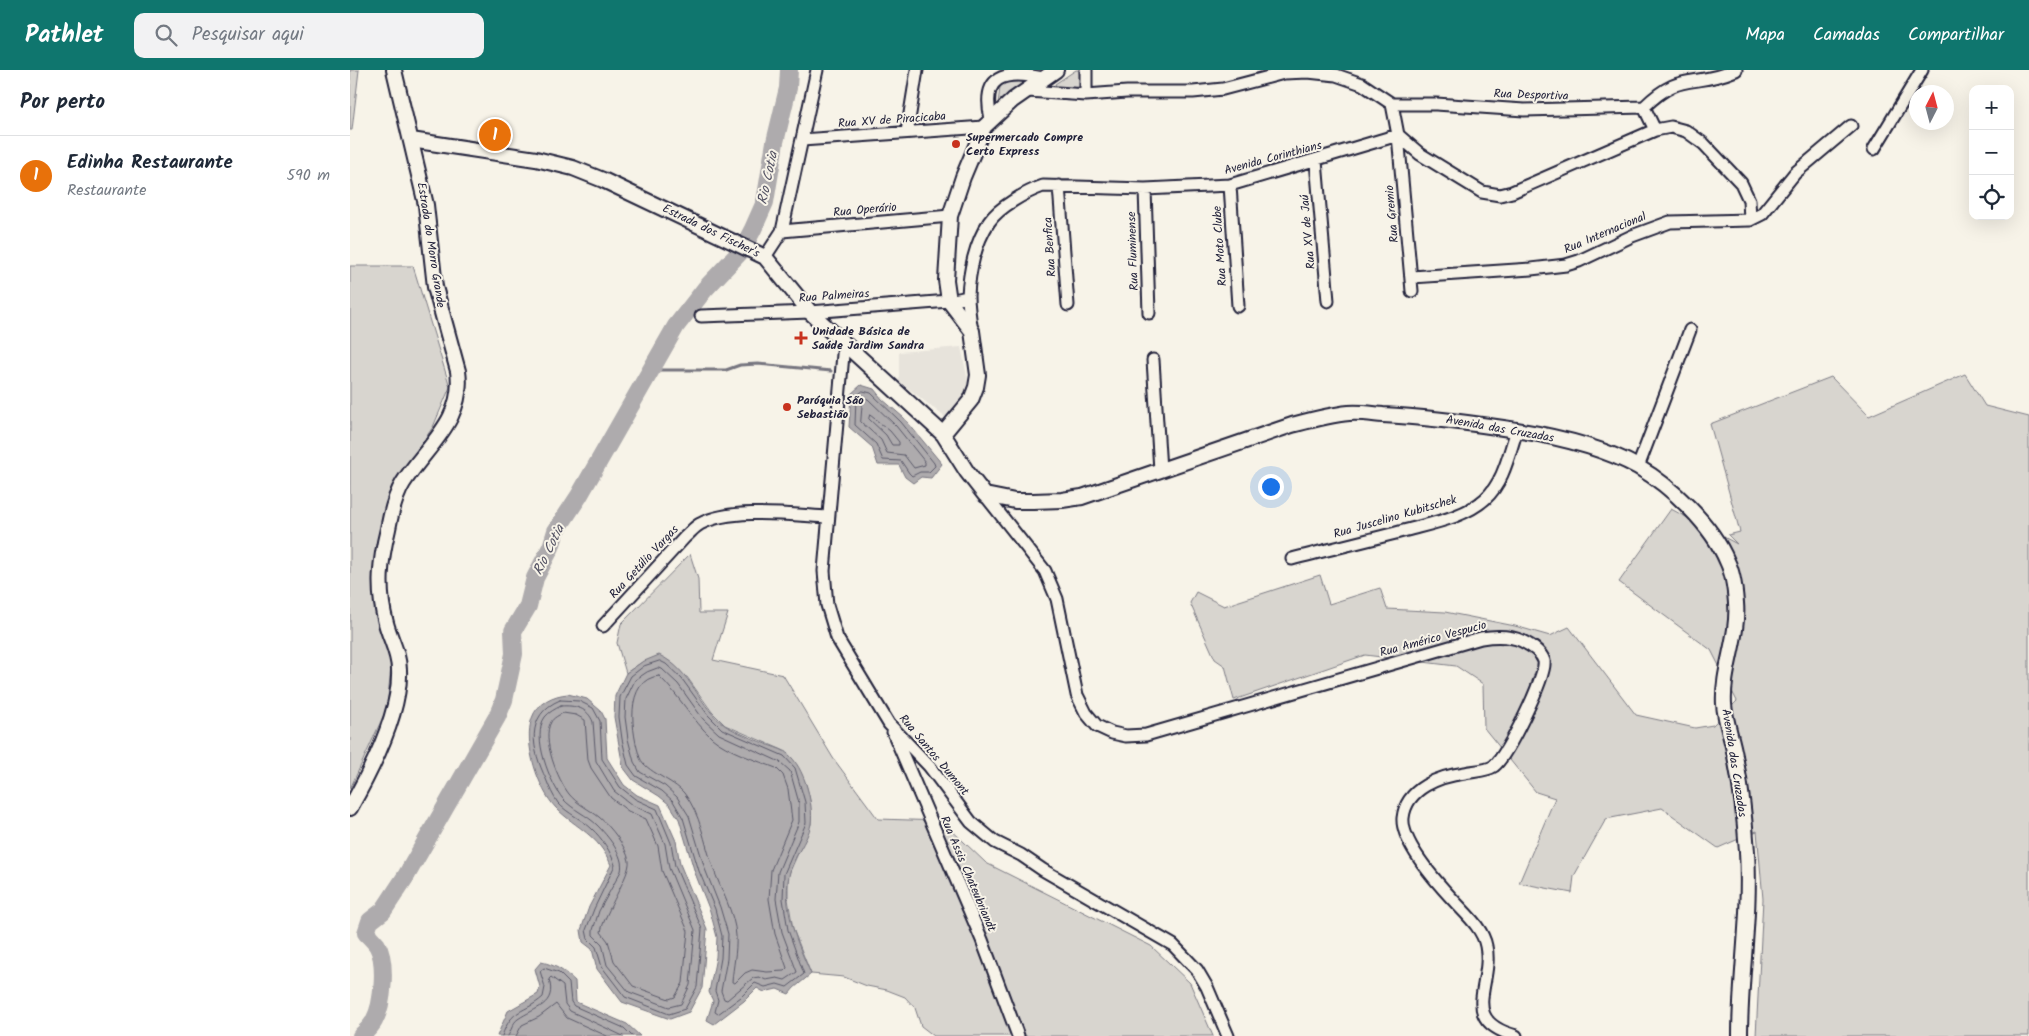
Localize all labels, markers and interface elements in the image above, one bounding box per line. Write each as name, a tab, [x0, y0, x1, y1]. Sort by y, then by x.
search box	[134, 13, 484, 58]
text: Pathlet	[25, 16, 104, 55]
text: Pesquisar aqui	[192, 20, 304, 50]
icon: search	[152, 21, 180, 49]
text: Mapa	[1745, 21, 1785, 50]
text: Camadas	[1813, 21, 1880, 50]
text: Compartilhar	[1908, 21, 2004, 50]
street label: Rua Desportiva	[1493, 84, 1569, 106]
north arrow	[1909, 85, 1954, 130]
map controls	[1969, 85, 2014, 220]
button: +	[1969, 85, 2014, 130]
text: Por perto	[20, 86, 105, 119]
street label: Rua XV de Piracicaba	[837, 107, 947, 133]
pin: 1	[479, 116, 511, 154]
place label: Supermercado Compre Certo Express	[966, 128, 1083, 161]
button: −	[1969, 130, 2014, 175]
street label: Avenida Corinthians	[1222, 136, 1324, 180]
marker: Supermercado Compre Certo Express	[950, 138, 962, 150]
text: Edinha Restaurante	[67, 148, 233, 178]
water label: Rio Cotia	[752, 148, 785, 206]
text: 1	[34, 163, 38, 188]
text: 590 m	[286, 163, 330, 188]
button: locate	[1969, 175, 2014, 220]
text: Restaurante	[67, 178, 146, 203]
street label: Estrada do Morro Grande	[412, 181, 450, 310]
street label: Rua Gremio	[1380, 184, 1404, 244]
street label: Rua XV de Jaú	[1295, 194, 1321, 270]
street label: Rua Operário	[832, 198, 898, 222]
street label: Estrada dos Fischer's	[659, 199, 763, 263]
street label: Rua Moto Clube	[1208, 205, 1232, 287]
street label: Rua Internacional	[1561, 207, 1649, 259]
street label: Rua Fluminense	[1122, 210, 1144, 291]
street label: Rua Benfica	[1038, 216, 1062, 278]
street label: Rua Palmeiras	[798, 284, 870, 308]
place label: Unidade Básica de Saúde Jardim Sandra	[812, 322, 924, 355]
marker: Unidade Básica de Saúde Jardim Sandra	[794, 331, 808, 345]
place label: Paróquia São Sebastião	[797, 391, 864, 424]
marker: Paróquia São Sebastião	[781, 401, 793, 413]
street label: Avenida das Cruzadas	[1444, 410, 1556, 448]
your location	[1258, 474, 1284, 500]
street label: Rua Juscelino Kubitschek	[1331, 490, 1459, 544]
water label: Rio Cotia	[527, 520, 571, 579]
street label: Rua Getúlio Vargas	[605, 521, 683, 603]
street label: Rua Américo Vespucio	[1378, 616, 1488, 662]
street label: Avenida das Cruzadas	[1716, 707, 1752, 819]
street label: Rua Santos Dumont	[894, 710, 974, 800]
street label: Rua Assis Chateubriandt	[935, 813, 1001, 935]

